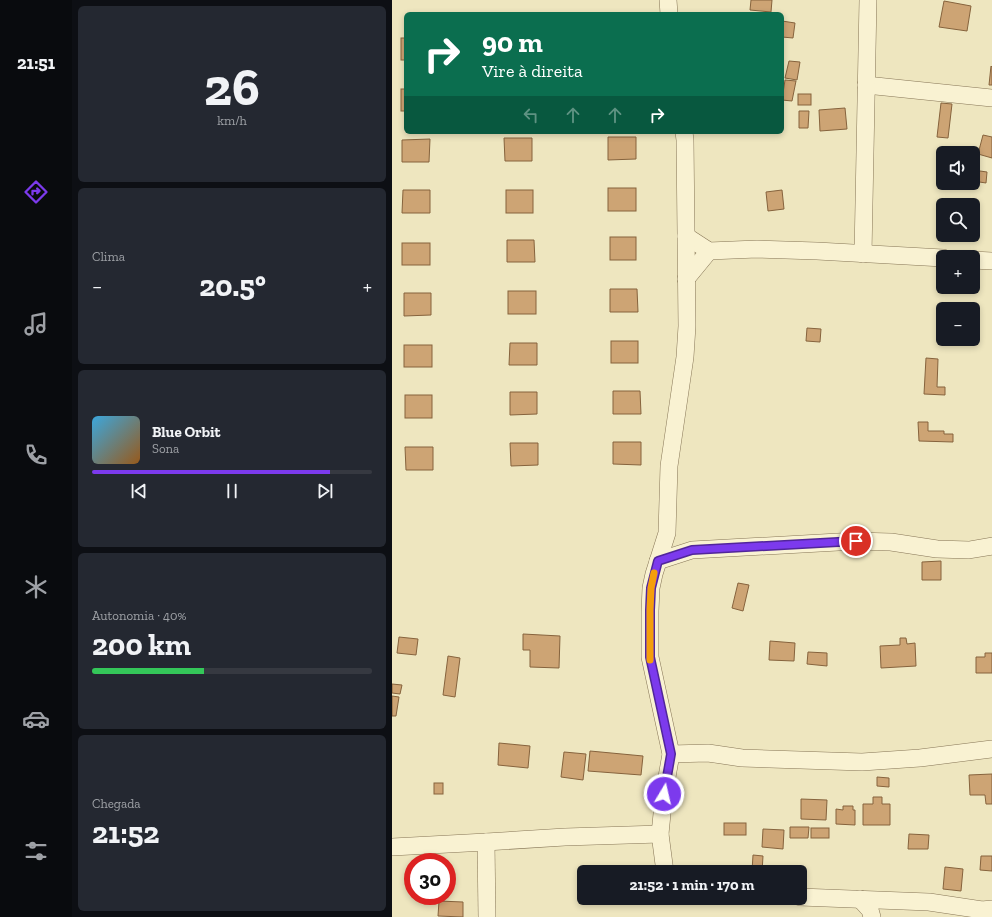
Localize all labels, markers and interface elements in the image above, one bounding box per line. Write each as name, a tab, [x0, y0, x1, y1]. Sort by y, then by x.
text: 90 m	[482, 26, 543, 59]
icon: right	[416, 28, 468, 80]
text: 21:51	[17, 52, 55, 74]
text: 26	[204, 56, 260, 118]
text: Vire à direita	[482, 60, 583, 82]
icon: left	[520, 104, 542, 126]
icon: ahead	[562, 104, 584, 126]
icon: ahead	[604, 104, 626, 126]
icon: right	[646, 104, 668, 126]
text: km/h	[217, 113, 247, 128]
map controls	[936, 146, 980, 346]
button: sound	[936, 146, 980, 190]
icon: directions	[22, 178, 50, 206]
button: search	[936, 198, 980, 242]
text: Clima	[92, 249, 125, 264]
button: +	[936, 250, 980, 294]
text: 20.5°	[199, 268, 266, 304]
text: −	[92, 273, 102, 300]
text: +	[363, 273, 372, 300]
button: −	[936, 302, 980, 346]
icon: music	[22, 310, 50, 338]
text: Blue Orbit	[152, 423, 220, 441]
icon: phone	[22, 441, 50, 469]
text: Sona	[152, 441, 179, 456]
icon: previous	[128, 480, 150, 502]
icon: pause	[221, 480, 243, 502]
icon: next	[314, 480, 336, 502]
pin	[839, 524, 873, 558]
icon: arrive	[845, 530, 867, 552]
icon: climate	[22, 573, 50, 601]
text: Autonomia · 40%	[92, 608, 186, 623]
text: 200 km	[92, 627, 191, 663]
icon: car	[22, 705, 50, 733]
position arrow	[643, 773, 685, 815]
text: Chegada	[92, 796, 141, 811]
text: 21:52	[92, 815, 159, 851]
icon: filters	[22, 837, 50, 865]
speed limit sign: 30	[404, 853, 456, 905]
text: 21:52 · 1 min · 170 m	[630, 876, 755, 894]

